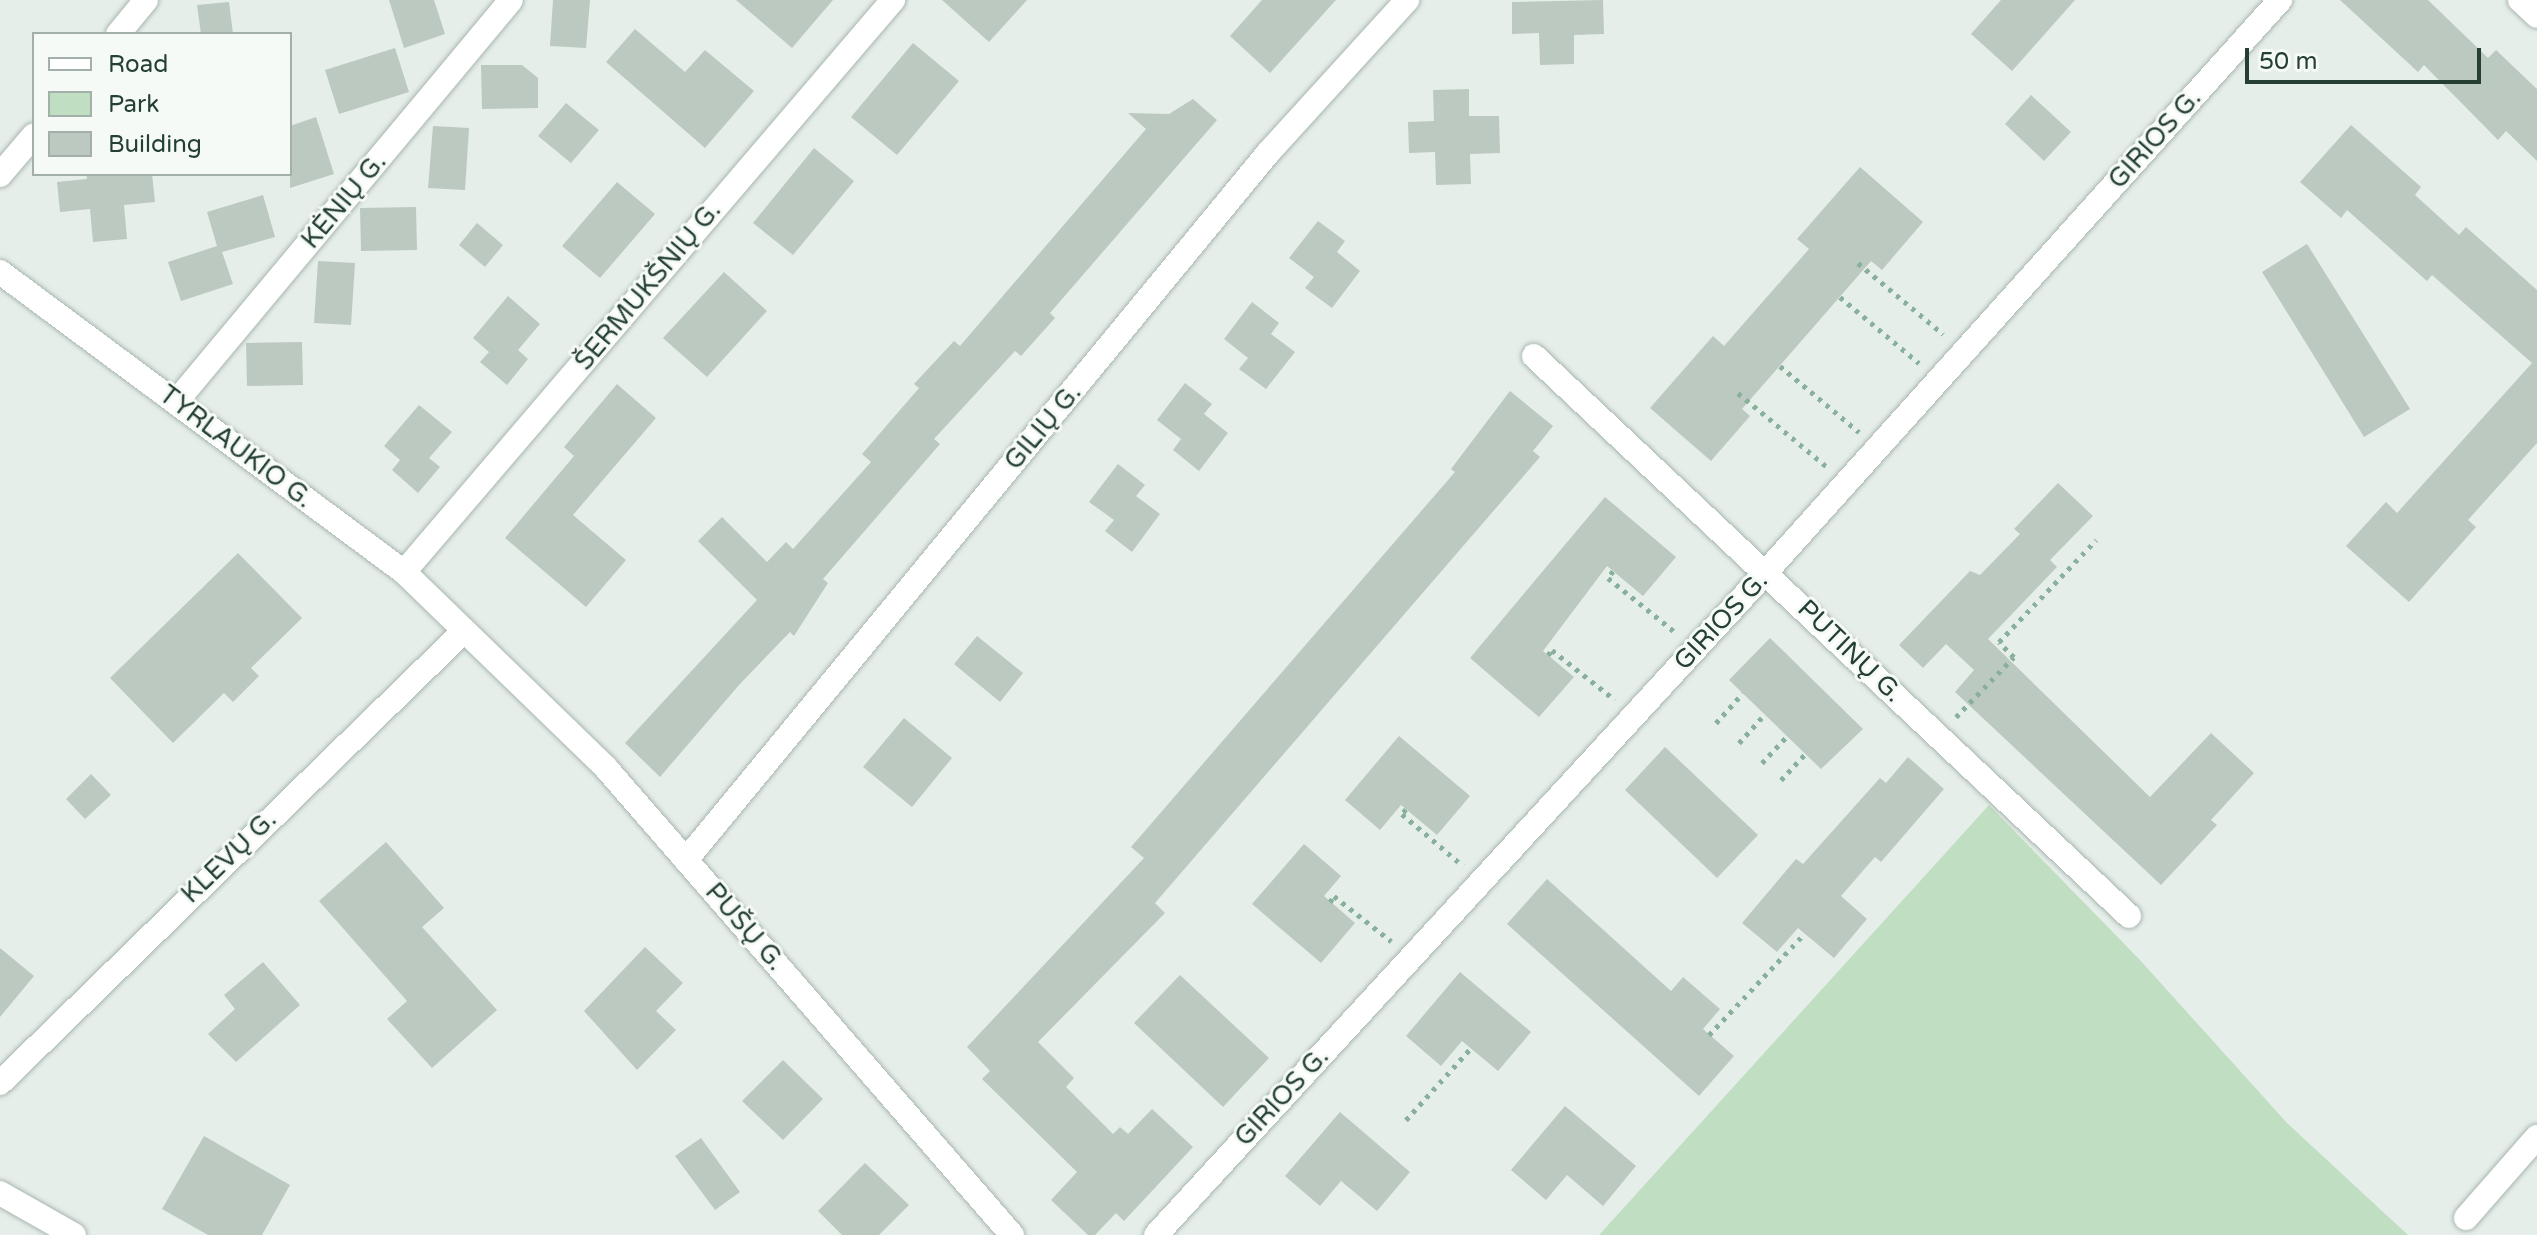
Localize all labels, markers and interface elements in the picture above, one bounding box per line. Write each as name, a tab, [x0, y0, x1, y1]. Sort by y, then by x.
legend	[32, 32, 292, 176]
scale bar	[2249, 32, 2485, 82]
text: 50 m	[2259, 47, 2317, 76]
text: Road	[108, 50, 168, 79]
street label: GIRIOS G.	[2102, 83, 2208, 195]
text: Park	[108, 90, 159, 119]
text: Building	[108, 130, 202, 159]
street label: KĖNIŲ G.	[295, 147, 393, 255]
street label: ŠERMUKŠNIŲ G.	[568, 195, 728, 377]
street label: GILIŲ G.	[998, 378, 1088, 476]
street label: TYRLAUKIO G.	[153, 379, 319, 515]
street label: GIRIOS G.	[1668, 565, 1774, 677]
street label: PUTINŲ G.	[1791, 593, 1909, 709]
street label: KLEVŲ G.	[175, 804, 283, 910]
street label: PUŠŲ G.	[698, 877, 792, 977]
street label: GIRIOS G.	[1229, 1041, 1335, 1153]

